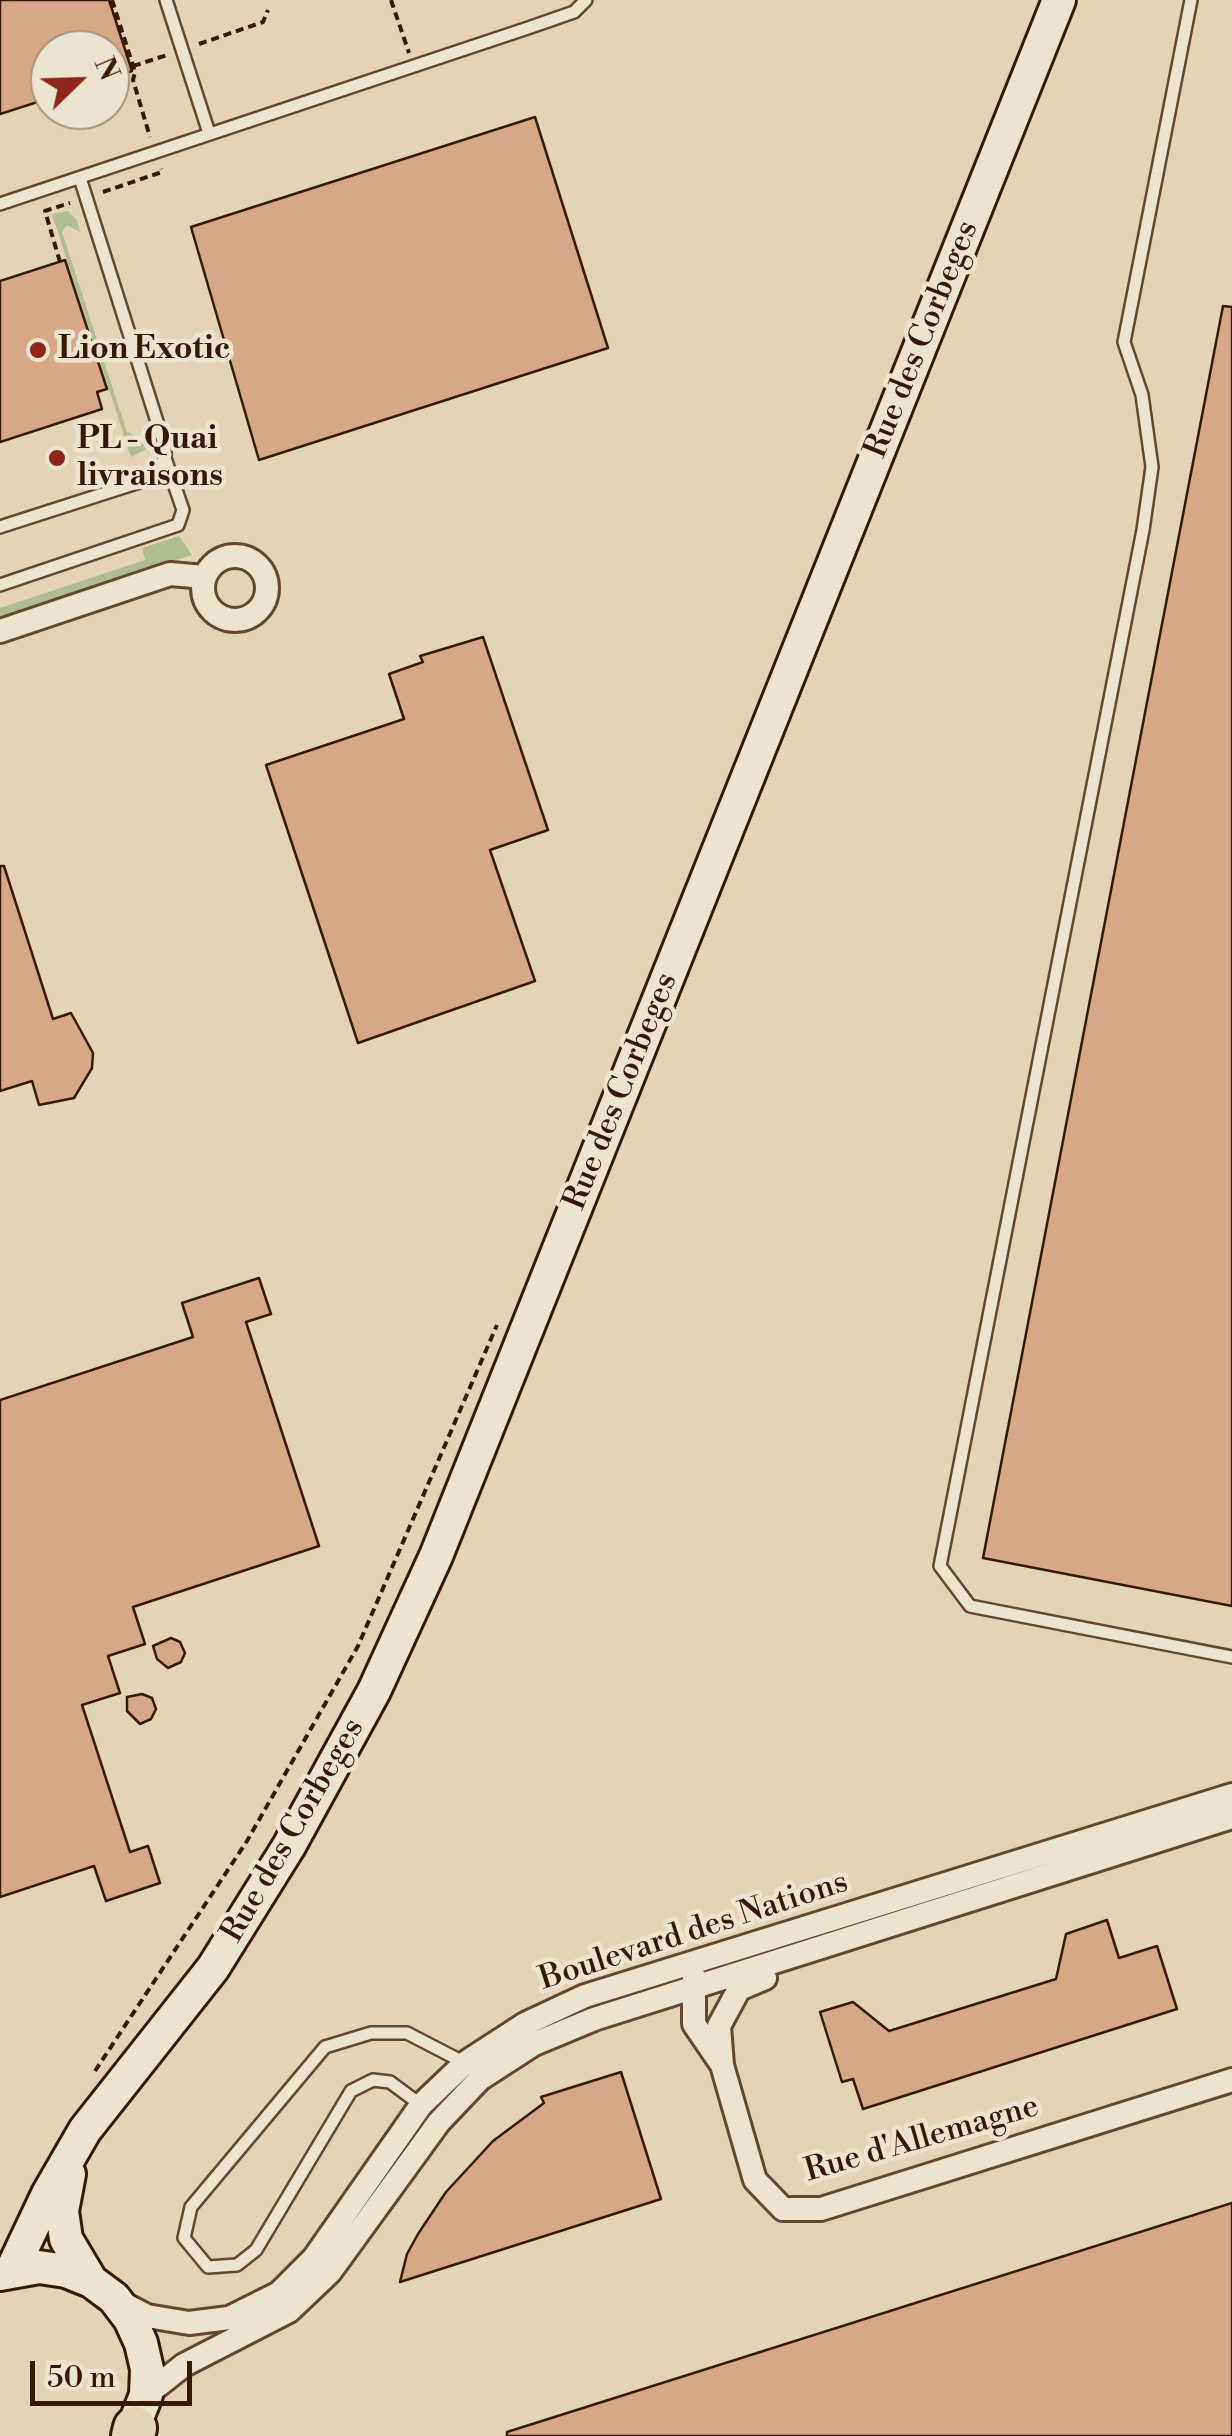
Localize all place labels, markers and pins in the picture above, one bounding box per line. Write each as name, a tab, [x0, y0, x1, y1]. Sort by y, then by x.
place label: Lion Exotic	[58, 331, 231, 369]
marker: Lion Exotic	[27, 339, 49, 361]
place label: PL - Quai livraisons	[77, 421, 223, 496]
marker: PL - Quai livraisons	[46, 447, 68, 469]

